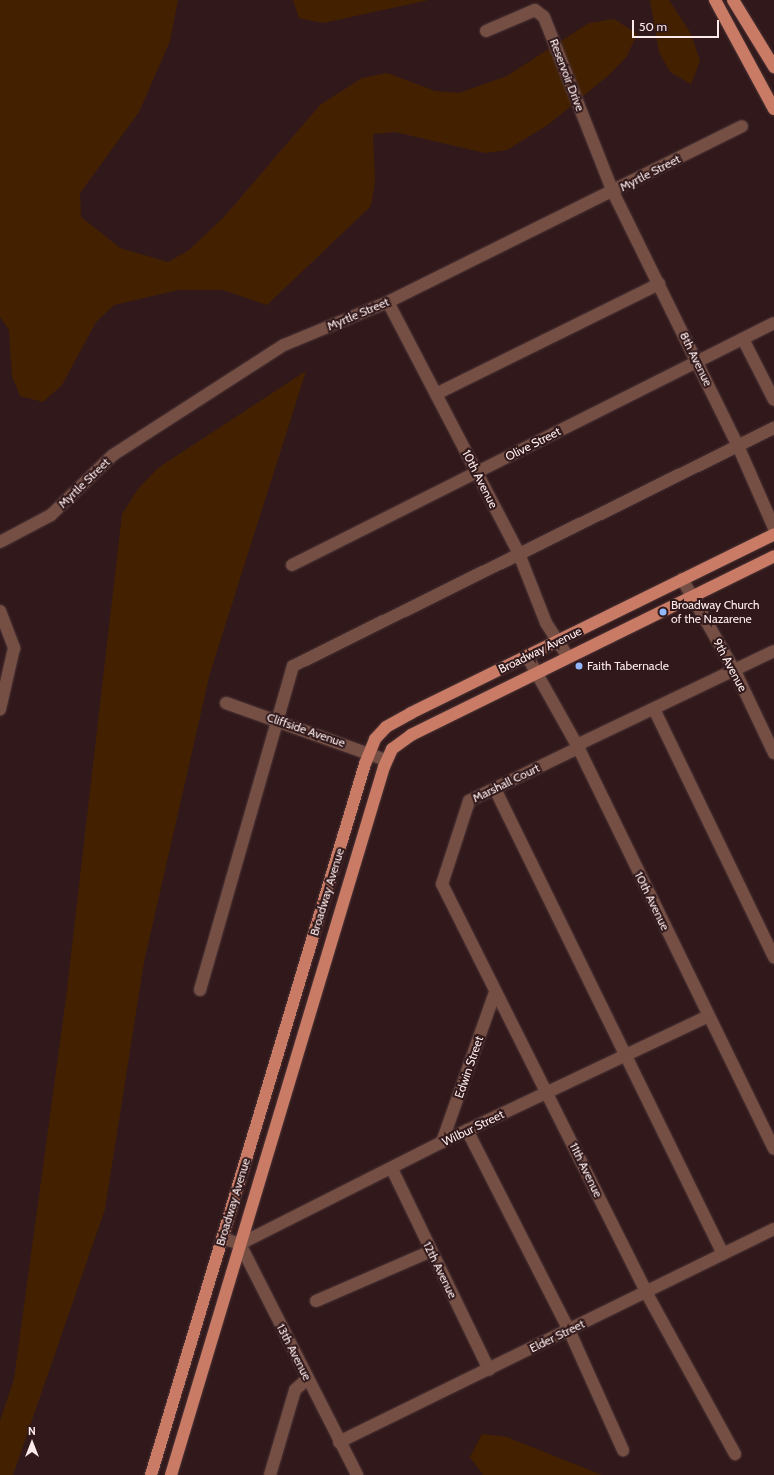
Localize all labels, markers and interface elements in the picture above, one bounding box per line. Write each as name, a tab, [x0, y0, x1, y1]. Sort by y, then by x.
scale bar	[634, 12, 721, 38]
text: 50 m	[639, 19, 667, 34]
street label: Reservoir Drive	[547, 37, 587, 113]
street label: Myrtle Street	[617, 152, 683, 194]
street label: Myrtle Street	[325, 295, 391, 333]
street label: 8th Avenue	[677, 330, 715, 388]
street label: Olive Street	[503, 424, 563, 464]
street label: 10th Avenue	[459, 447, 501, 511]
street label: Myrtle Street	[55, 455, 113, 511]
place label: Broadway Church of the Nazarene	[671, 598, 759, 626]
marker: Broadway Church of the Nazarene	[658, 607, 668, 617]
street label: Broadway Avenue	[496, 624, 584, 676]
street label: 9th Avenue	[710, 636, 750, 694]
place label: Faith Tabernacle	[587, 659, 669, 673]
marker: Faith Tabernacle	[574, 661, 584, 671]
street label: Cliffside Avenue	[265, 710, 347, 750]
street label: Marshall Court	[470, 761, 542, 805]
street label: Broadway Avenue	[307, 847, 347, 937]
street label: 10th Avenue	[632, 869, 672, 933]
street label: Edwin Street	[452, 1034, 486, 1100]
street label: Wilbur Street	[440, 1107, 506, 1149]
street label: 11th Avenue	[567, 1140, 605, 1200]
street label: Broadway Avenue	[213, 1157, 253, 1247]
street label: 12th Avenue	[420, 1239, 460, 1301]
street label: Elder Street	[527, 1316, 587, 1356]
street label: 13th Avenue	[274, 1321, 314, 1383]
north arrow	[12, 1423, 52, 1463]
text: N	[28, 1424, 36, 1438]

